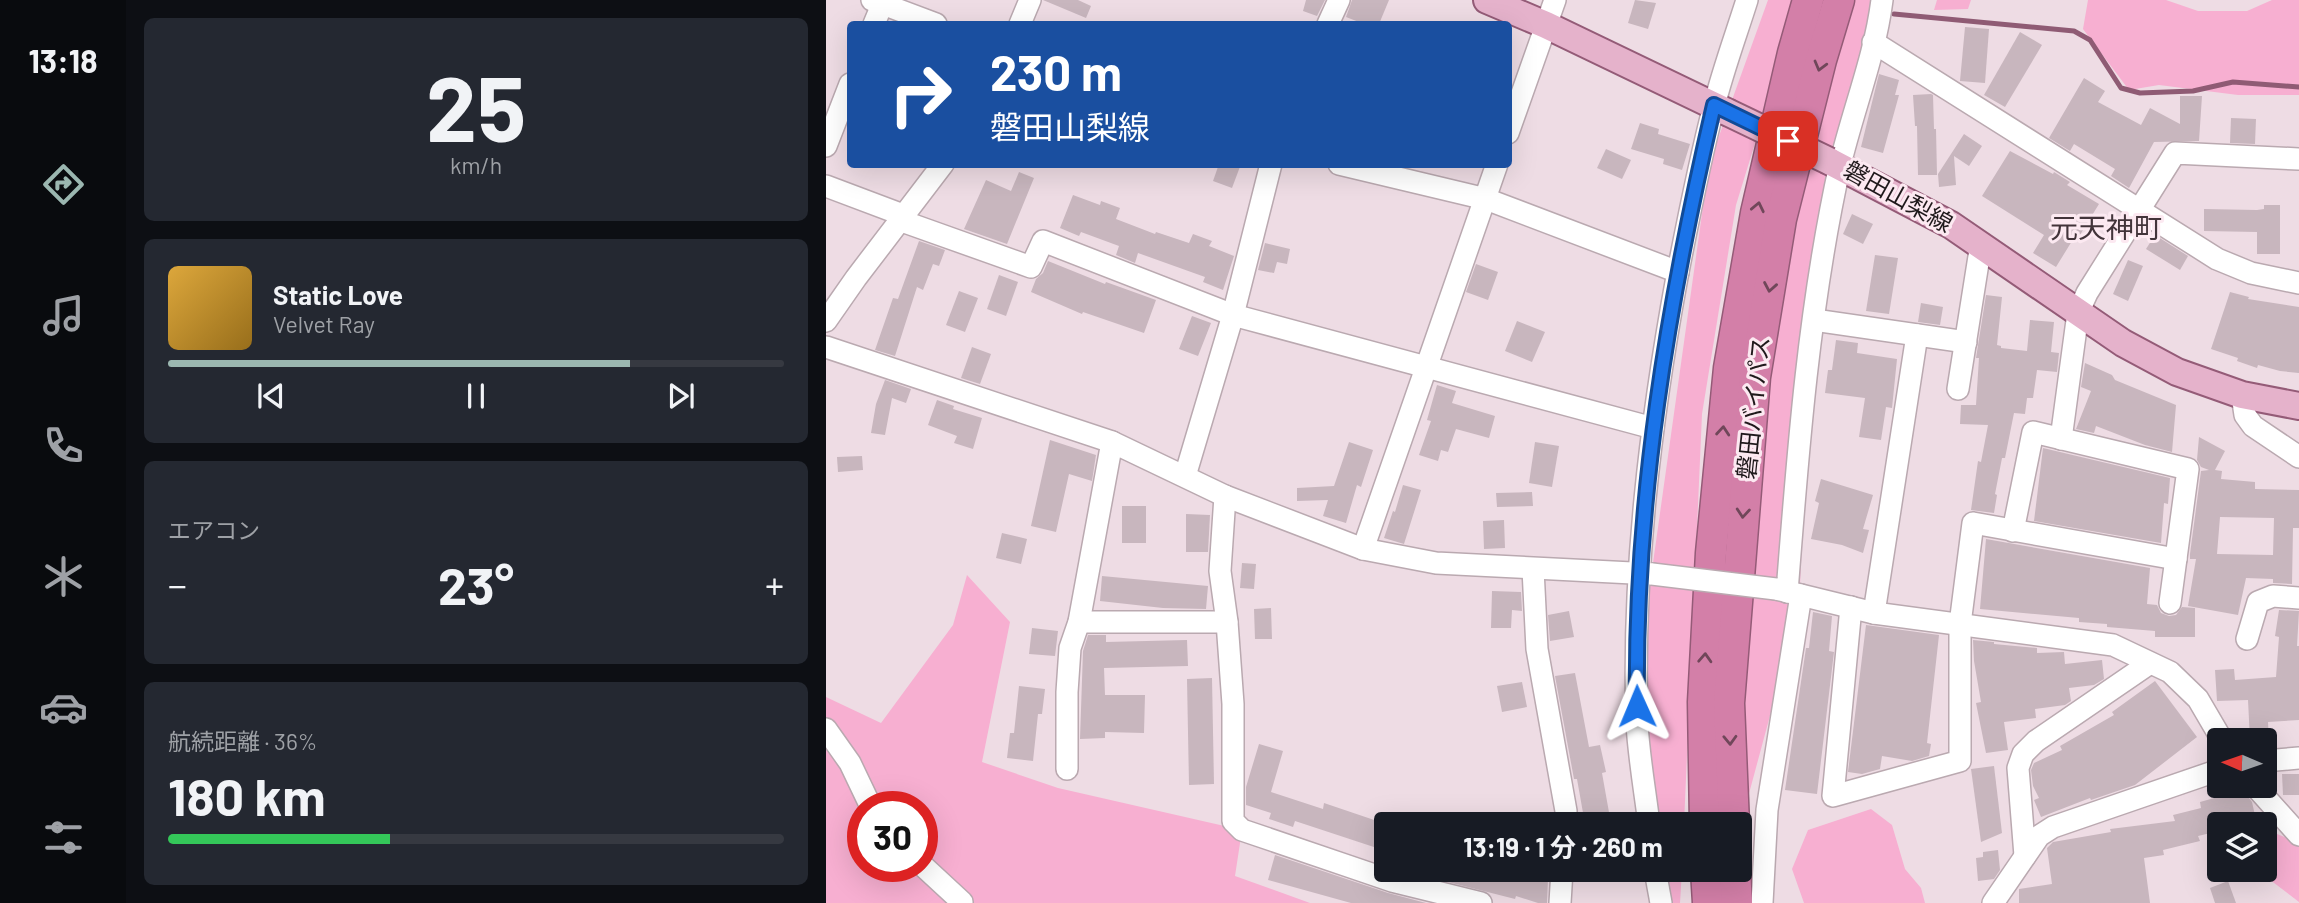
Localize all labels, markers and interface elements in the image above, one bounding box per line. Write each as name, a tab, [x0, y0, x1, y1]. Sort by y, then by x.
text: 13:18	[29, 41, 97, 79]
text: 230 m	[990, 42, 1122, 101]
icon: right	[875, 49, 966, 140]
text: 25	[426, 51, 526, 160]
one-way arrow	[1814, 59, 1828, 71]
text: 磐田山梨線	[990, 107, 1150, 145]
pin	[1758, 111, 1818, 171]
icon: arrive	[1769, 122, 1807, 160]
text: km/h	[450, 151, 502, 179]
street label: 磐田山梨線	[1839, 154, 1958, 237]
icon: directions	[39, 160, 88, 209]
one-way arrow	[1749, 201, 1764, 213]
district label: 元天神町	[2050, 210, 2162, 244]
text: Static Love	[273, 279, 403, 310]
one-way arrow	[1763, 281, 1778, 293]
icon: music	[39, 291, 88, 340]
text: Velvet Ray	[273, 310, 375, 338]
street label: 磐田バイパス	[1731, 335, 1774, 481]
icon: previous	[252, 377, 290, 415]
icon: pause	[457, 377, 495, 415]
icon: next	[662, 377, 700, 415]
icon: phone	[39, 421, 88, 470]
one-way arrow	[1715, 426, 1730, 437]
one-way arrow	[1736, 508, 1751, 519]
text: エアコン	[168, 516, 260, 544]
icon: climate	[39, 552, 88, 601]
text: 23°	[438, 553, 514, 615]
text: −	[168, 561, 187, 607]
text: +	[765, 561, 784, 607]
one-way arrow	[1697, 652, 1712, 663]
position arrow	[1600, 669, 1674, 743]
icon: car	[39, 683, 88, 732]
text: 航続距離 · 36%	[168, 727, 317, 755]
north arrow	[2207, 728, 2277, 798]
map controls	[2207, 728, 2277, 882]
one-way arrow	[1723, 735, 1738, 746]
text: 180 km	[168, 764, 326, 826]
speed limit sign: 30	[847, 791, 938, 882]
button: layers	[2207, 812, 2277, 882]
icon: filters	[39, 813, 88, 862]
text: 13:19 · 1 分 · 260 m	[1463, 831, 1663, 862]

